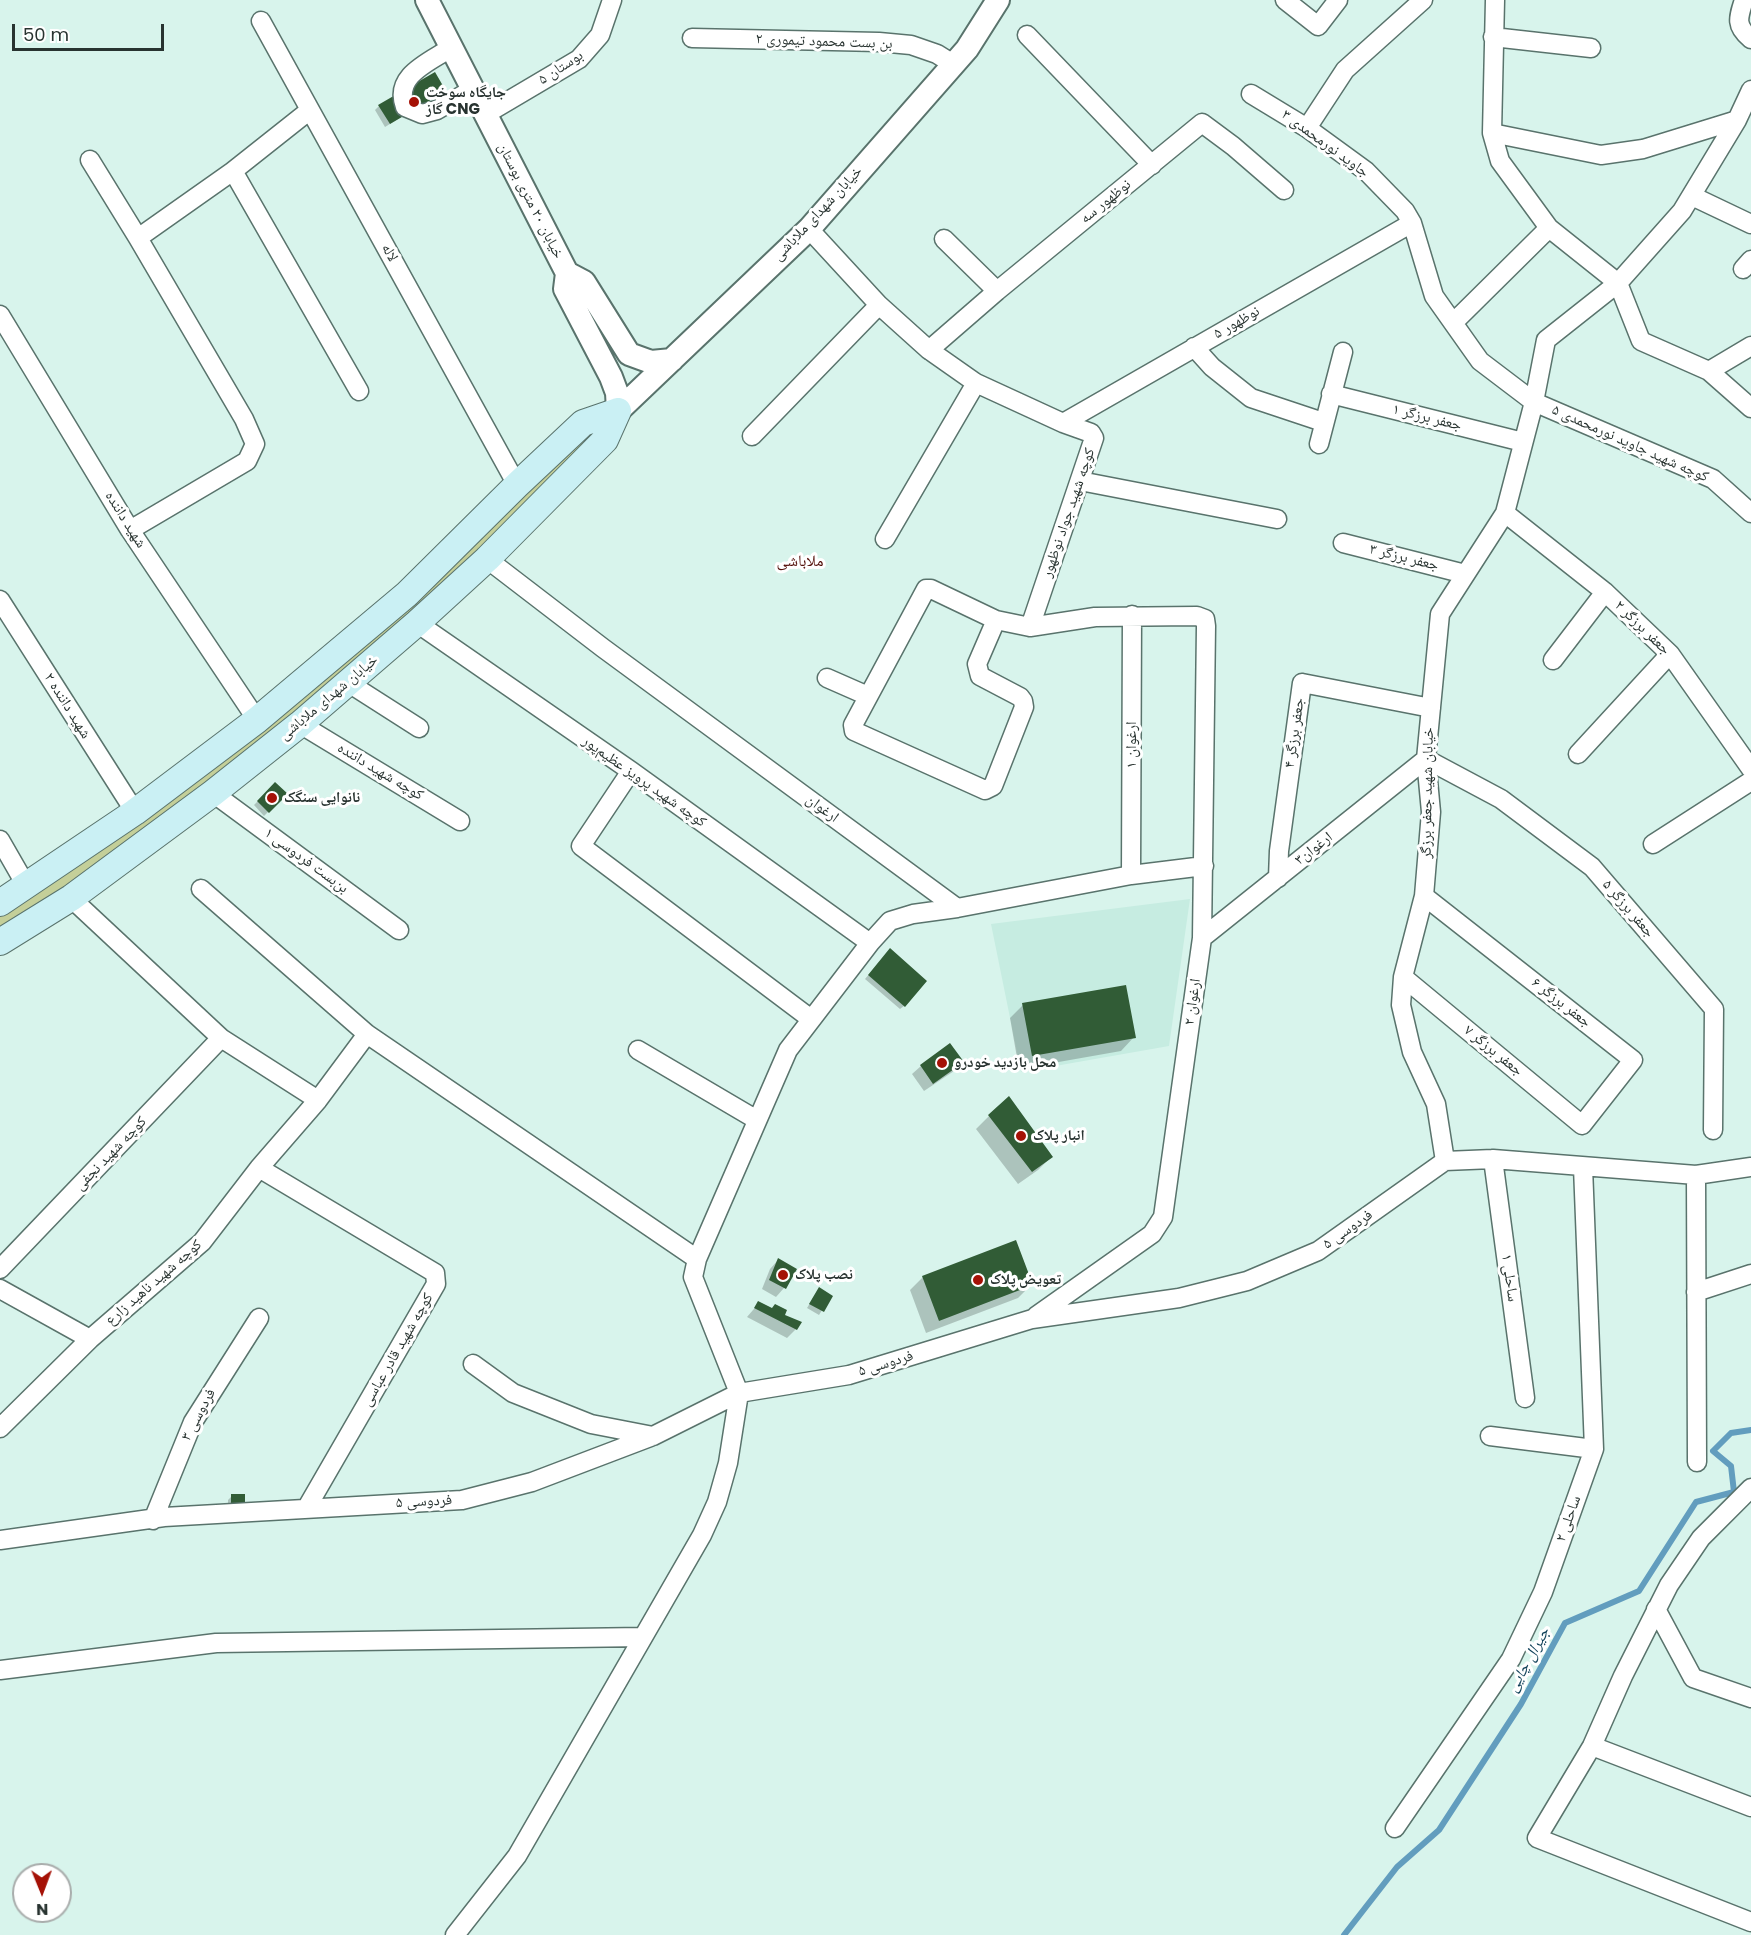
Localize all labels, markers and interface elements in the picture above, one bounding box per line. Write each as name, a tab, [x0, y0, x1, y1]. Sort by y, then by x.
scale bar	[15, 12, 166, 50]
text: 50 m	[23, 22, 69, 47]
street label: بن بست محمود تیموری ۲	[755, 31, 893, 53]
street label: بوستان ۵	[535, 47, 587, 89]
place label: جایگاه سوخت گاز CNG	[426, 84, 506, 119]
marker: جایگاه سوخت گاز CNG	[407, 95, 421, 109]
street label: جاوید نورمحمدی ۳	[1278, 106, 1372, 182]
street label: خیابان ۲۰ متری بوستان	[493, 140, 567, 262]
street label: خیابان شهدای ملاباشی	[769, 163, 867, 265]
street label: نوظهور سه	[1077, 176, 1135, 228]
street label: لاله	[377, 241, 401, 265]
street label: نوظهور ۵	[1211, 303, 1263, 343]
street label: جعفر برزگر ۱	[1391, 401, 1463, 435]
street label: کوچه شهید جاوید نورمحمدی ۵	[1549, 401, 1711, 487]
street label: کوچه شهید جواد نوظهور	[1038, 446, 1100, 580]
street label: شهید داننده	[101, 488, 149, 552]
street label: جعفر برزگر ۳	[1368, 541, 1440, 575]
district label: ملاباشی	[776, 552, 824, 572]
street label: جعفر برزگر ۲	[1610, 597, 1674, 659]
street label: خیابان شهدای ملاباشی	[276, 652, 382, 744]
street label: شهید داننده ۲	[40, 670, 94, 742]
street label: جعفر برزگر ۴	[1281, 697, 1309, 769]
street label: ارغوان ۱	[1123, 721, 1141, 769]
street label: خیابان شهید جعفر برزگر	[1418, 727, 1438, 859]
street label: کوچه شهید پرویز عظیم‌پور	[578, 732, 710, 832]
street label: کوچه شهید داننده	[334, 739, 426, 805]
place label: نانوایی سنگک	[284, 789, 360, 807]
marker: نانوایی سنگک	[265, 791, 279, 805]
street label: ارغوان	[802, 791, 842, 827]
street label: بن‌بست فردوسی ۱	[260, 824, 352, 898]
street label: ارغوان۳	[1291, 829, 1337, 869]
street label: جعفر برزگر ۵	[1598, 876, 1658, 942]
street label: جعفر برزگر ۶	[1528, 974, 1594, 1032]
street label: ارغوان ۲	[1181, 977, 1205, 1027]
street label: جعفر برزگر ۷	[1460, 1022, 1526, 1080]
place label: محل بازدید خودرو	[954, 1054, 1056, 1072]
marker: محل بازدید خودرو	[935, 1056, 949, 1070]
street label: کوچه شهید نجفی	[71, 1113, 151, 1195]
place label: انبار پلاک	[1033, 1127, 1085, 1145]
marker: انبار پلاک	[1014, 1129, 1028, 1143]
street label: فردوسی ۵	[1320, 1206, 1376, 1254]
street label: کوچه شهید ناهید زارع	[102, 1236, 206, 1330]
street label: ساحلی ۱	[1497, 1253, 1521, 1303]
place label: نصب پلاک	[795, 1266, 853, 1284]
marker: نصب پلاک	[776, 1268, 790, 1282]
place label: تعویض پلاک	[990, 1271, 1061, 1289]
marker: تعویض پلاک	[971, 1273, 985, 1287]
street label: کوچه شهید قادر عباسی	[358, 1290, 438, 1410]
street label: فردوسی ۵	[856, 1347, 916, 1381]
street label: فردوسی ۳	[178, 1386, 220, 1444]
street label: فردوسی ۵	[395, 1492, 453, 1512]
street label: ساحلی ۲	[1552, 1493, 1586, 1545]
water label: جیرال چایی	[1503, 1624, 1555, 1696]
north arrow	[12, 1863, 72, 1923]
text: N	[36, 1898, 49, 1921]

